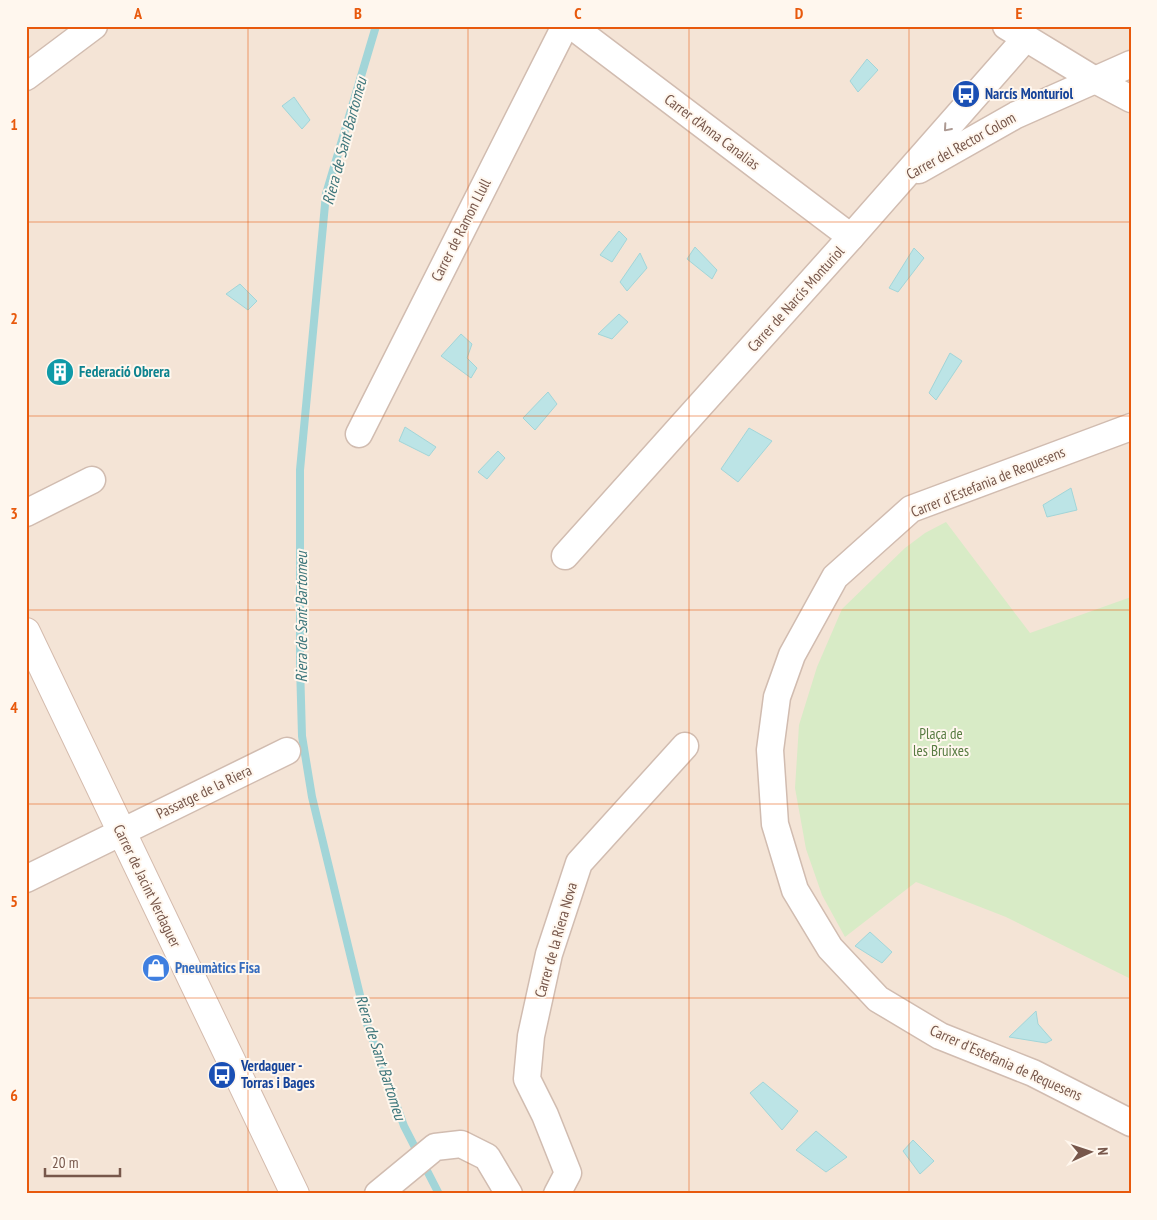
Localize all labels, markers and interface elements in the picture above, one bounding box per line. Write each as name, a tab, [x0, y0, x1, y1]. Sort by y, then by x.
text: A	[133, 3, 143, 23]
text: B	[354, 3, 362, 23]
text: C	[574, 3, 582, 23]
text: D	[795, 3, 804, 23]
text: E	[1016, 3, 1023, 23]
water label: Riera de Sant Bartomeu	[317, 74, 371, 207]
bus stop icon: Narcís Monturiol	[951, 79, 981, 109]
place label: Narcís Monturiol	[985, 84, 1074, 103]
street label: Carrer d'Anna Canalias	[661, 90, 764, 174]
street label: Carrer del Rector Colom	[903, 108, 1019, 184]
text: 1	[10, 114, 18, 134]
one-way arrow	[943, 123, 952, 132]
street label: Carrer de Ramon Llull	[427, 175, 495, 284]
street label: Carrer de Narcís Monturiol	[743, 241, 848, 356]
text: 2	[10, 308, 18, 328]
building icon: Federació Obrera	[45, 357, 75, 387]
place label: Federació Obrera	[79, 362, 170, 381]
street label: Carrer d'Estefania de Requesens	[908, 442, 1068, 521]
text: 3	[10, 503, 18, 523]
water label: Riera de Sant Bartomeu	[291, 551, 311, 682]
text: 4	[10, 697, 18, 717]
park label: Plaça de les Bruixes	[913, 724, 969, 760]
street label: Passatge de la Riera	[153, 760, 255, 823]
street label: Carrer de Jacint Verdaguer	[109, 821, 186, 951]
street label: Carrer de la Riera Nova	[530, 880, 581, 1000]
text: 5	[10, 891, 18, 911]
shop icon: Pneumàtics Fisa	[141, 953, 171, 983]
place label: Pneumàtics Fisa	[175, 958, 260, 977]
water label: Riera de Sant Bartomeu	[351, 992, 411, 1123]
street label: Carrer d'Estefania de Requesens	[927, 1020, 1085, 1105]
place label: Verdaguer - Torras i Bages	[240, 1056, 315, 1092]
bus stop icon: Verdaguer - Torras i Bages	[207, 1060, 237, 1090]
text: 6	[10, 1085, 18, 1105]
north arrow	[1064, 1128, 1114, 1178]
scale bar	[45, 1145, 120, 1177]
text: N	[1094, 1147, 1112, 1156]
text: 20 m	[52, 1153, 78, 1172]

